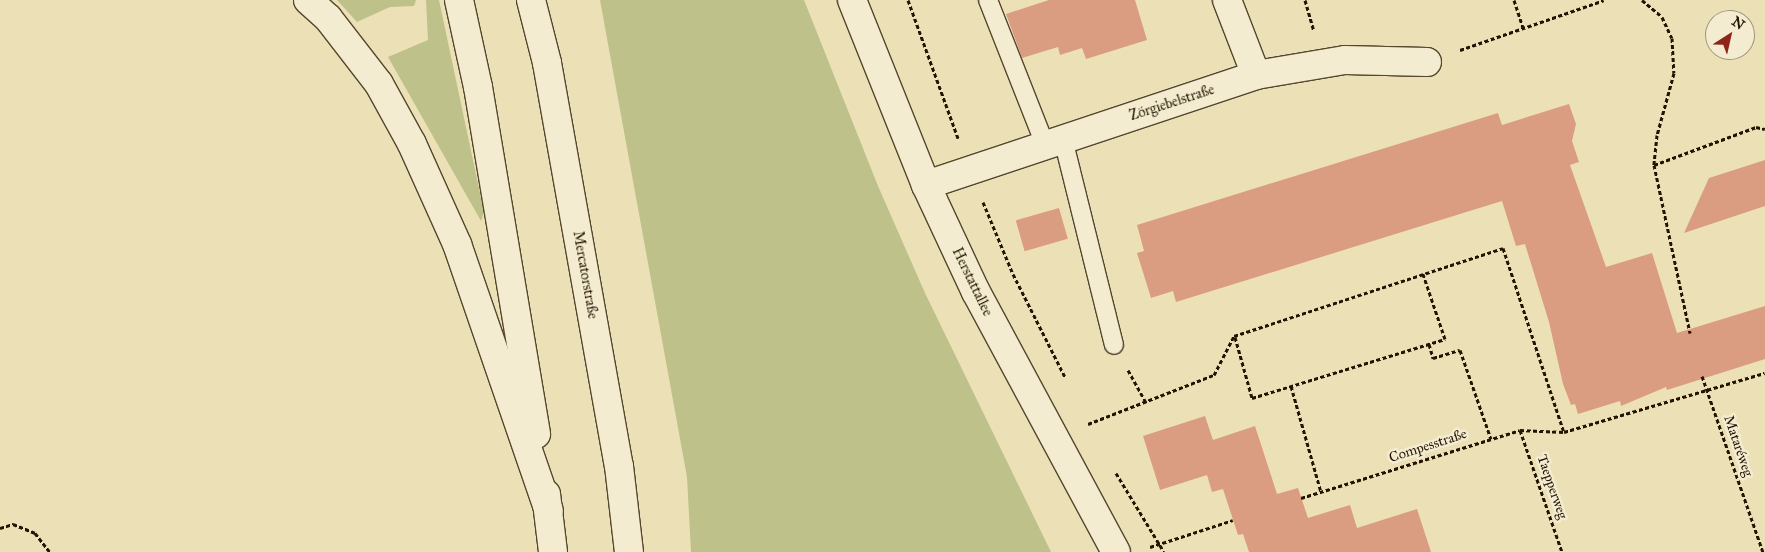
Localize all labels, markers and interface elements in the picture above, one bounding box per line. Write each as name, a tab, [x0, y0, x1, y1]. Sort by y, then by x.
north arrow	[1705, 10, 1755, 60]
text: N	[1729, 13, 1748, 33]
street label: Zörgiebelstraße	[1128, 81, 1216, 125]
street label: Mercatorstraße	[569, 230, 601, 320]
street label: Herstattallee	[948, 245, 996, 319]
street label: Mataréweg	[1720, 413, 1756, 479]
street label: Compesstraße	[1387, 426, 1469, 466]
street label: Taepperweg	[1533, 453, 1571, 521]

